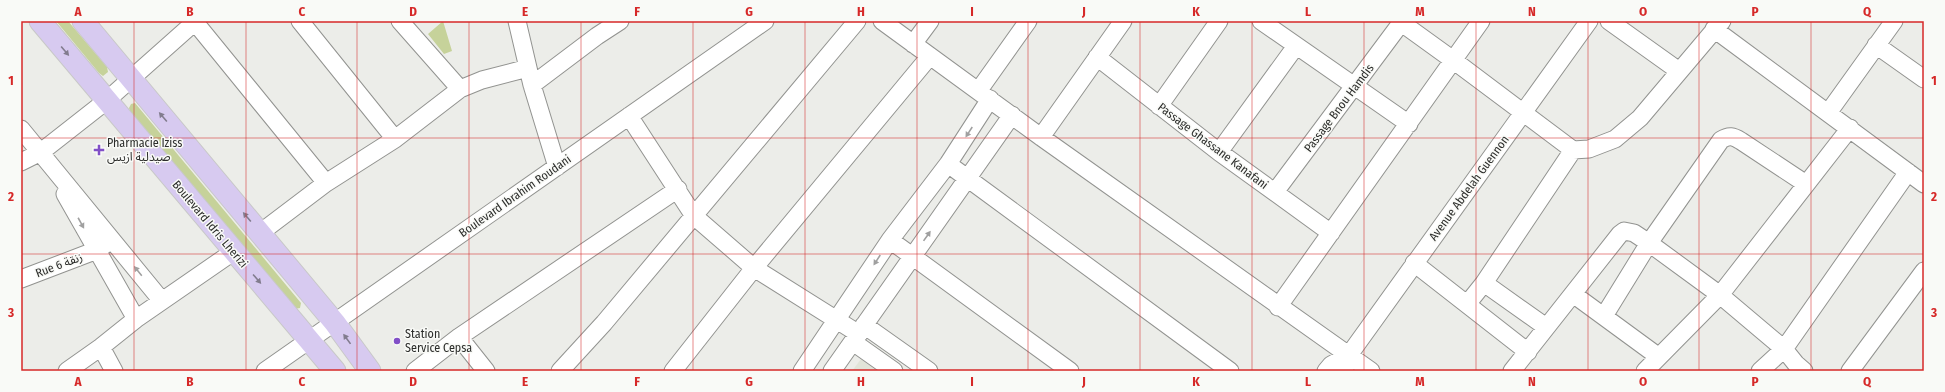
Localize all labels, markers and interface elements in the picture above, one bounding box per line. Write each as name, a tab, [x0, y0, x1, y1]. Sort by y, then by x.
text: A	[73, 4, 82, 19]
text: B	[186, 4, 194, 19]
text: C	[299, 4, 306, 19]
text: D	[409, 4, 417, 19]
text: E	[522, 4, 528, 19]
text: F	[634, 4, 640, 19]
text: G	[745, 4, 753, 19]
text: H	[857, 4, 865, 19]
text: I	[970, 4, 974, 19]
text: J	[1081, 4, 1086, 19]
text: K	[1192, 4, 1200, 19]
text: L	[1305, 4, 1311, 19]
text: M	[1415, 4, 1425, 19]
text: N	[1528, 4, 1536, 19]
text: O	[1639, 4, 1647, 19]
text: P	[1751, 4, 1759, 19]
text: Q	[1863, 4, 1872, 19]
one-way arrow	[60, 46, 69, 56]
street label: Passage Bnou Hamdis	[1301, 61, 1377, 155]
text: 1	[8, 73, 14, 88]
text: 1	[1931, 73, 1937, 88]
street label: Passage Ghassane Kanafani	[1155, 100, 1271, 192]
one-way arrow	[159, 112, 168, 123]
one-way arrow	[965, 126, 973, 137]
street label: Avenue Abdelah Guennon	[1426, 133, 1512, 243]
place label: Pharmacie Iziss صيدلية ازيس	[107, 136, 182, 164]
marker: Pharmacie Iziss صيدلية ازيس	[94, 145, 104, 155]
street label: Boulevard Ibrahim Roudani	[456, 152, 574, 240]
street label: Boulevard Idris Lherizi	[169, 178, 251, 270]
text: 2	[7, 189, 14, 204]
text: 2	[1930, 189, 1937, 204]
one-way arrow	[242, 212, 251, 223]
one-way arrow	[78, 217, 84, 228]
one-way arrow	[923, 231, 931, 242]
street label: Rue 6 زنقة	[33, 250, 85, 280]
one-way arrow	[873, 255, 881, 265]
one-way arrow	[133, 265, 142, 276]
one-way arrow	[252, 274, 261, 284]
text: 3	[7, 305, 14, 320]
text: 3	[1930, 305, 1937, 320]
place label: Station Service Cepsa	[405, 327, 472, 355]
one-way arrow	[343, 334, 351, 345]
marker: Station Service Cepsa	[392, 336, 402, 346]
text: A	[73, 374, 82, 389]
text: B	[186, 374, 194, 389]
text: C	[299, 374, 306, 389]
text: D	[409, 374, 417, 389]
text: E	[522, 374, 528, 389]
text: F	[634, 374, 640, 389]
text: G	[745, 374, 753, 389]
text: H	[857, 374, 865, 389]
text: I	[970, 374, 974, 389]
text: J	[1081, 374, 1086, 389]
text: K	[1192, 374, 1200, 389]
text: L	[1305, 374, 1311, 389]
text: M	[1415, 374, 1425, 389]
text: N	[1528, 374, 1536, 389]
text: O	[1639, 374, 1647, 389]
text: P	[1751, 374, 1759, 389]
text: Q	[1863, 374, 1872, 389]

